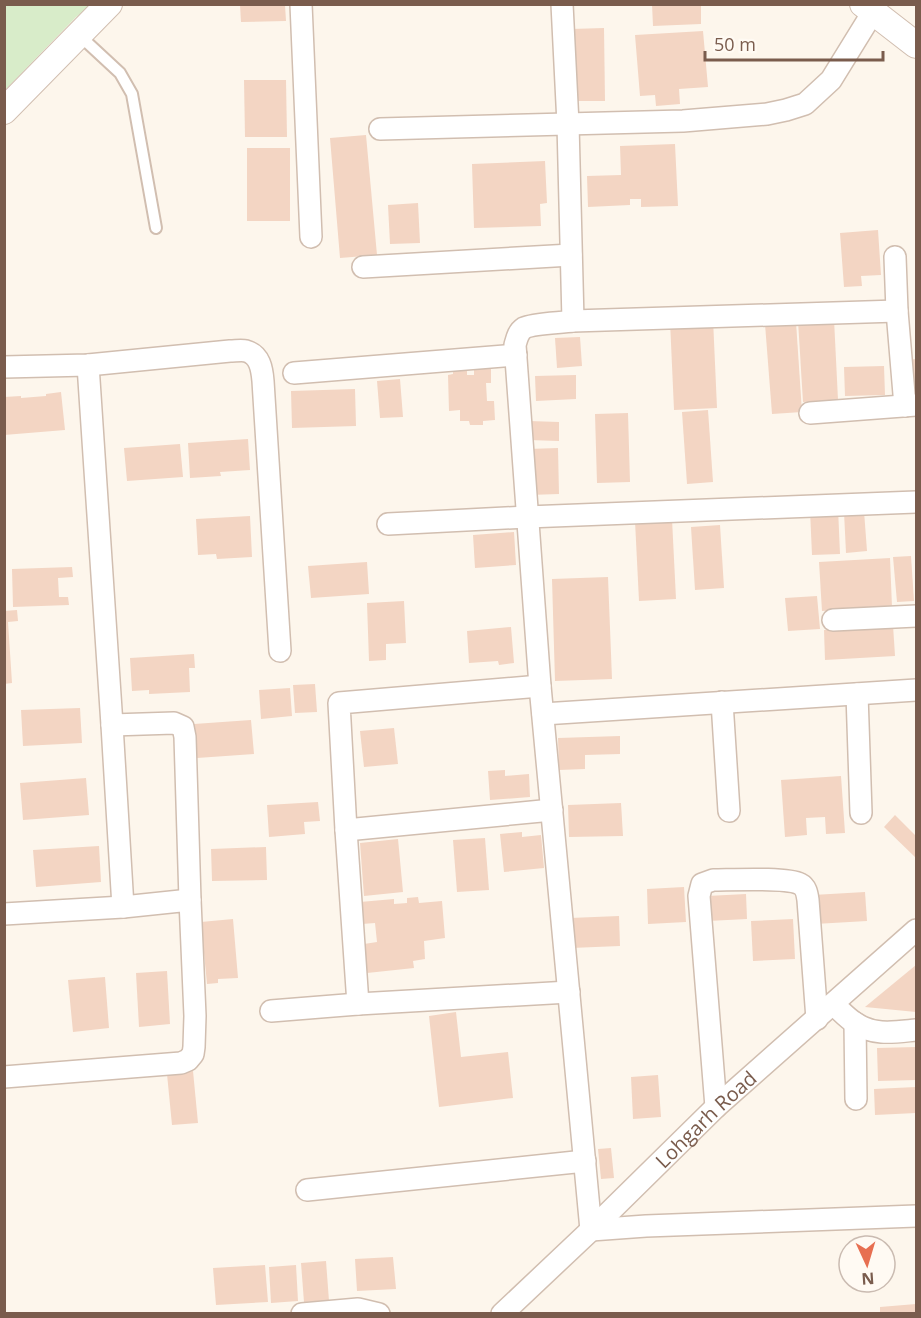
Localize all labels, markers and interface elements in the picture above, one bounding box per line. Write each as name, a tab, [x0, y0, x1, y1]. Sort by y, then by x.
scale bar	[705, 24, 884, 62]
text: 50 m	[714, 32, 756, 56]
street label: Lohgarh Road	[649, 1064, 762, 1173]
north arrow	[837, 1234, 897, 1294]
text: N	[861, 1268, 875, 1290]

